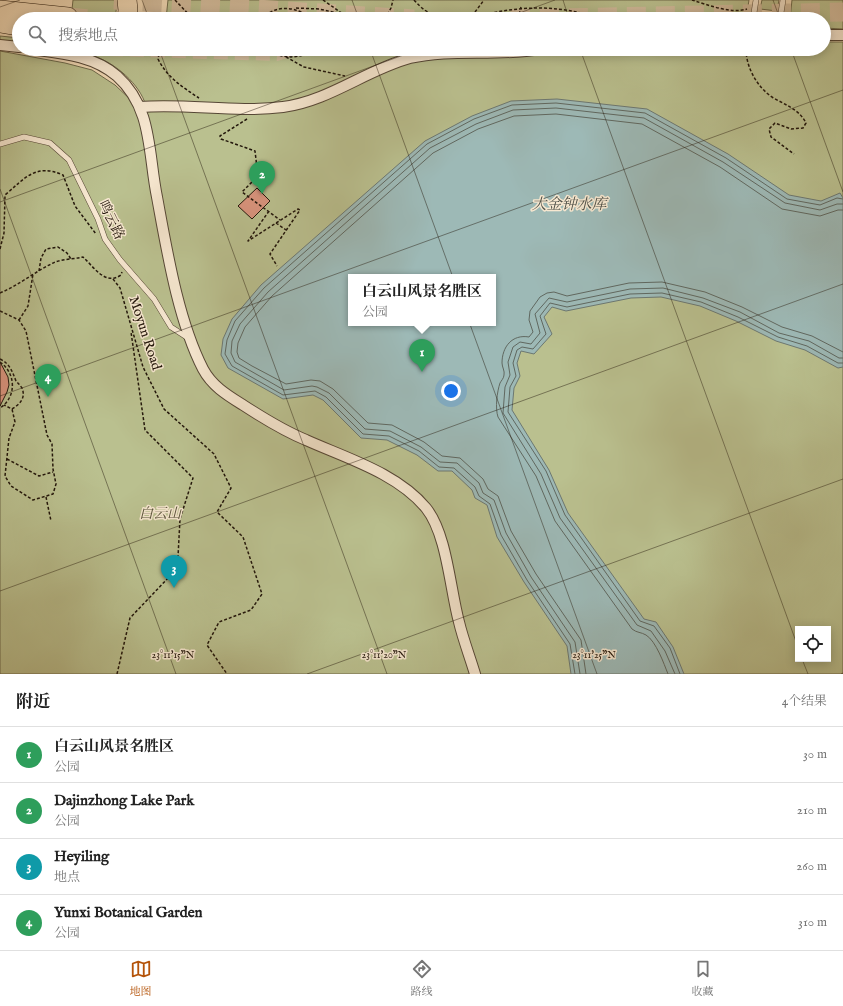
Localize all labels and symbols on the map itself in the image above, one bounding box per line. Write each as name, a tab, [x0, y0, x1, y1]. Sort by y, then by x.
pin: 2	[249, 161, 275, 194]
water label: 大金钟水库	[531, 195, 609, 214]
street label: 鸣云路	[94, 197, 128, 243]
street label: Moyun Road	[125, 294, 166, 373]
pin: 1	[409, 339, 435, 372]
pin: 4	[35, 364, 61, 397]
your location	[441, 381, 461, 401]
park label: 白云山	[139, 505, 182, 523]
pin: 3	[161, 555, 187, 588]
text: 23°11'15"N	[152, 649, 195, 662]
text: 23°11'20"N	[361, 649, 407, 662]
text: 23°11'25"N	[572, 649, 616, 662]

